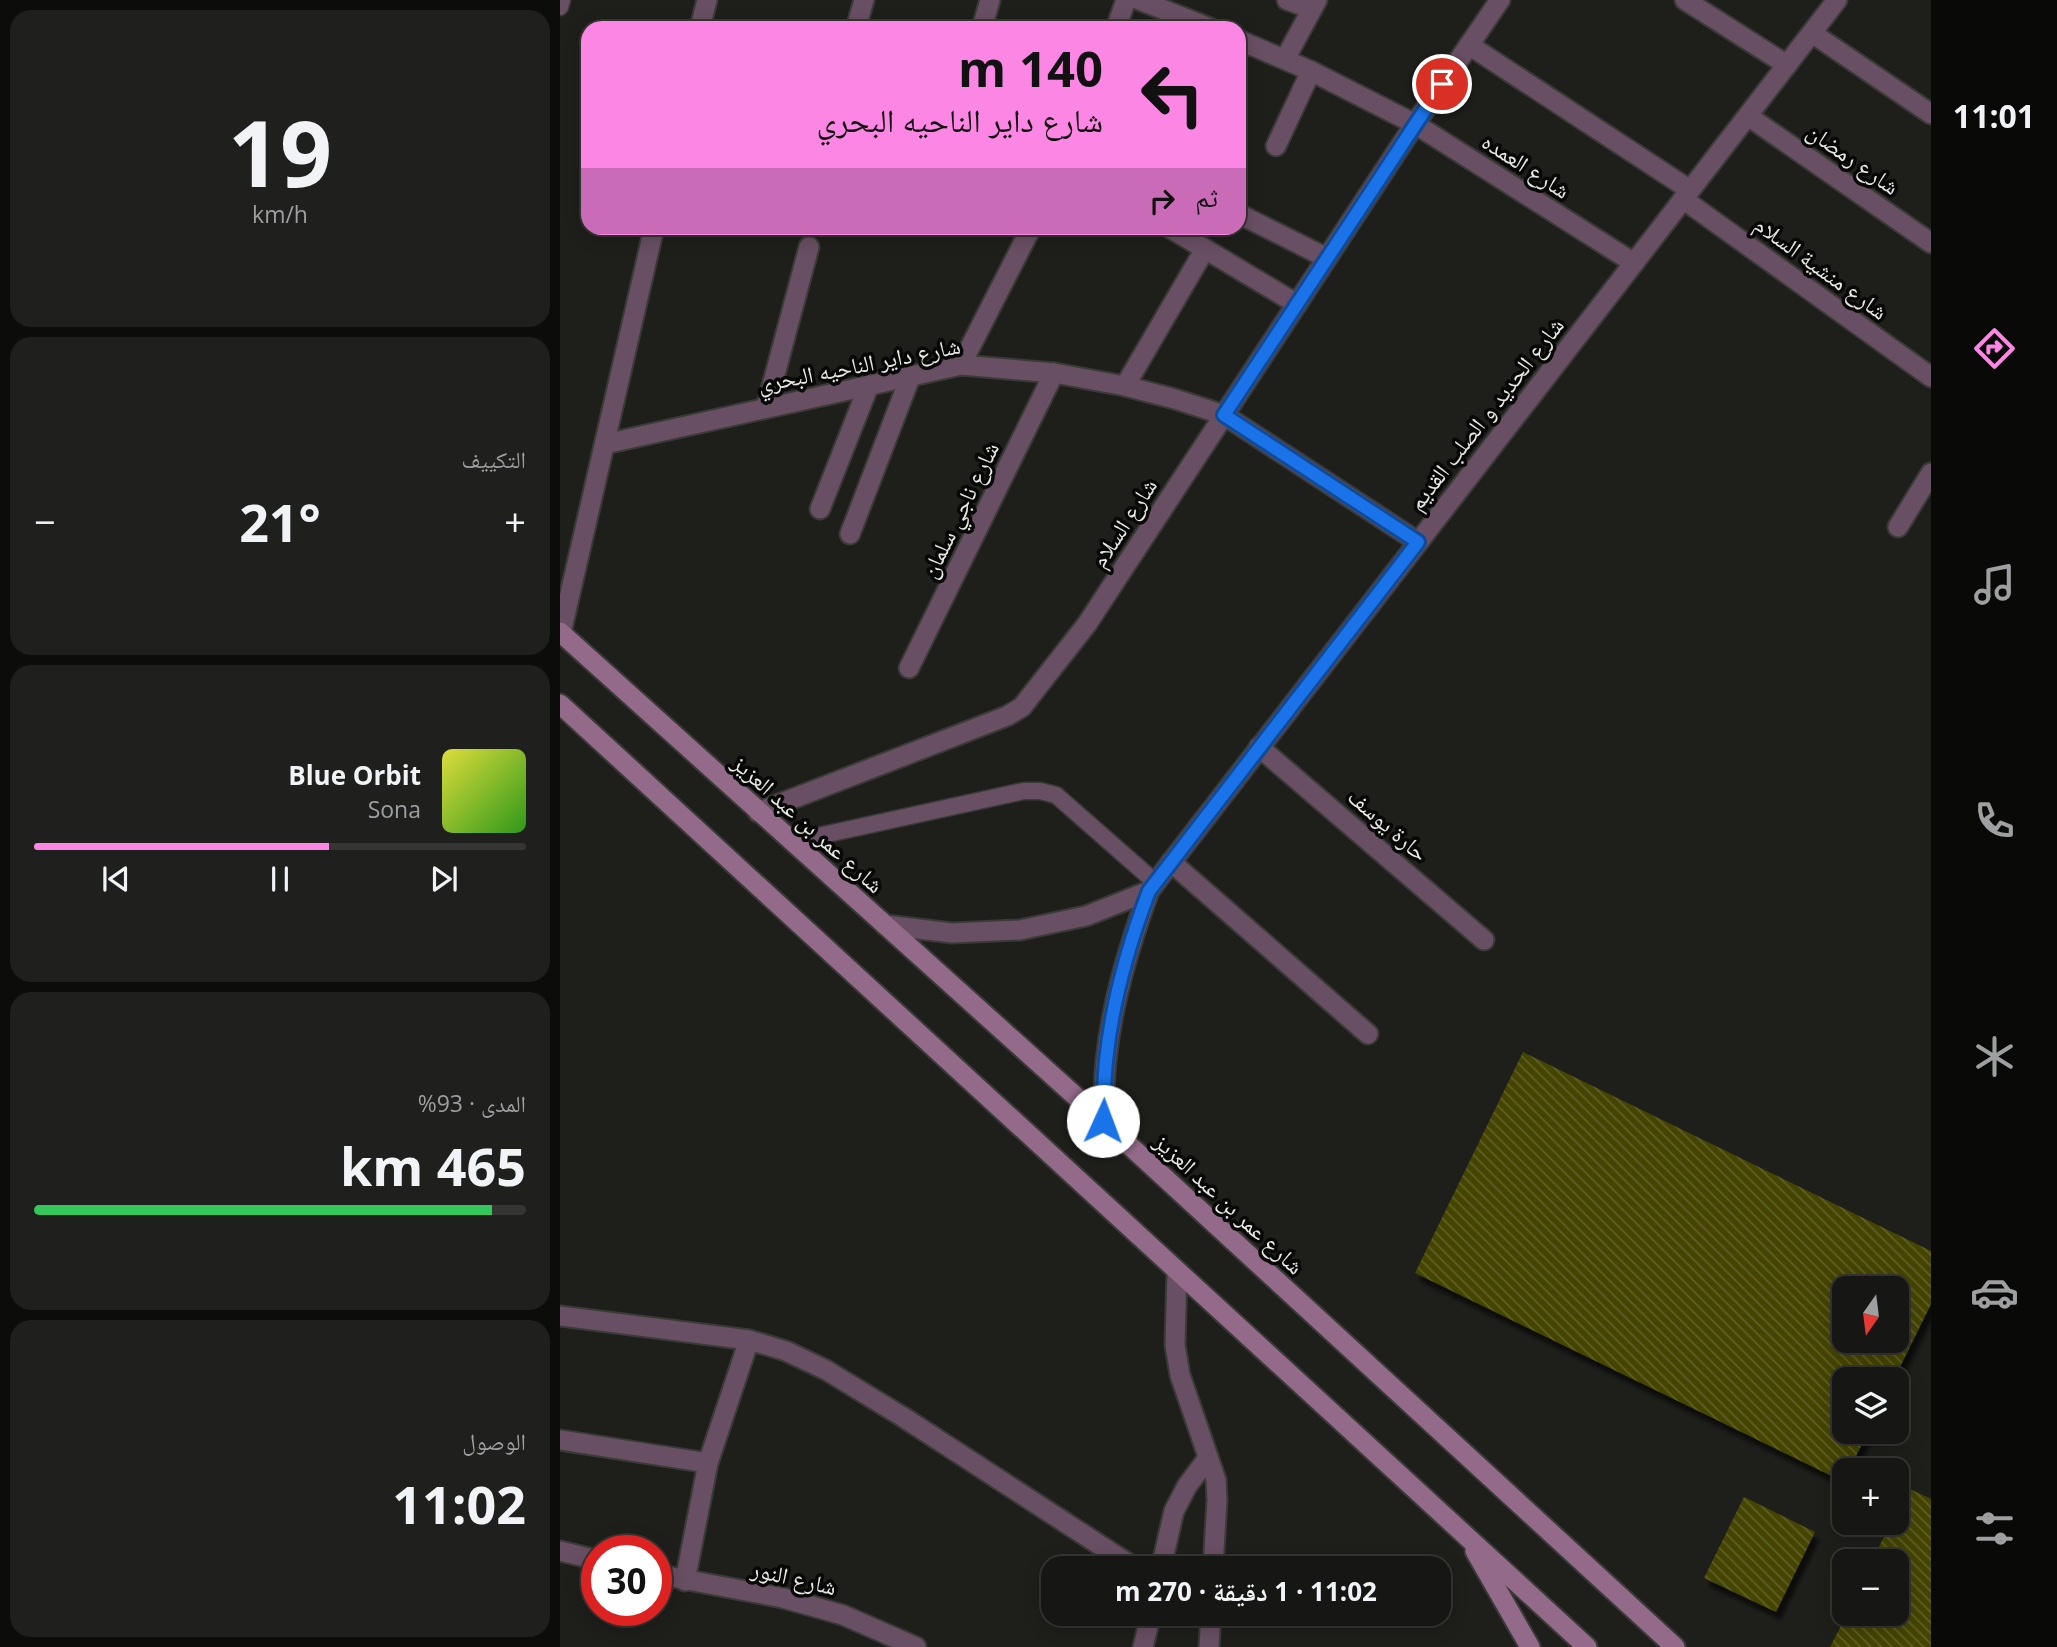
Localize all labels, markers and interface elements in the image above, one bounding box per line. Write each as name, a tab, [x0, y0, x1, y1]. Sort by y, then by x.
text: 140 m	[958, 35, 1103, 101]
icon: left	[1127, 49, 1218, 140]
pin	[1412, 54, 1472, 114]
icon: arrive	[1423, 65, 1461, 103]
text: 19	[228, 90, 332, 214]
text: 11:01	[1953, 94, 2035, 137]
text: شارع داير الناحيه البحري	[817, 98, 1103, 141]
street label: شارع رمضان	[1801, 115, 1906, 202]
street label: شارع العمده	[1476, 125, 1577, 206]
text: ثم	[1195, 179, 1218, 215]
icon: right	[1143, 182, 1181, 220]
text: km/h	[252, 198, 308, 230]
street label: شارع منشية السلام	[1748, 208, 1895, 327]
street label: شارع الحديد و الصلب القديم	[1400, 310, 1571, 517]
icon: directions	[1970, 324, 2019, 373]
street label: شارع داير الناحيه البحري	[755, 329, 964, 403]
street label: شارع ناجي سلمان	[912, 436, 1009, 585]
text: التكييف	[461, 443, 526, 475]
street label: شارع السلام	[1082, 472, 1165, 574]
text: 21°	[239, 486, 321, 557]
text: −	[34, 495, 56, 547]
text: +	[504, 495, 526, 547]
icon: music	[1970, 560, 2019, 609]
street label: شارع عمر بن عبد العزيز	[725, 746, 891, 900]
text: Blue Orbit	[288, 757, 421, 793]
street label: حارة يوسف	[1341, 780, 1436, 868]
text: Sona	[368, 793, 421, 825]
icon: phone	[1970, 796, 2019, 845]
icon: previous	[97, 860, 135, 898]
icon: pause	[261, 860, 299, 898]
icon: next	[425, 860, 463, 898]
icon: climate	[1970, 1032, 2019, 1081]
position arrow	[1066, 1084, 1140, 1158]
text: المدى · 93%	[418, 1087, 526, 1119]
street label: شارع عمر بن عبد العزيز	[1147, 1125, 1311, 1281]
text: 465 km	[340, 1130, 526, 1201]
icon: car	[1970, 1268, 2019, 1317]
north arrow	[1832, 1276, 1909, 1353]
map controls	[1832, 1276, 1909, 1626]
button: layers	[1832, 1367, 1909, 1444]
text: الوصول	[462, 1425, 526, 1457]
button: +	[1832, 1458, 1909, 1535]
text: 11:02	[392, 1468, 526, 1539]
icon: filters	[1970, 1504, 2019, 1553]
speed limit sign: 30	[581, 1535, 672, 1626]
button: −	[1832, 1549, 1909, 1626]
street label: شارع النور	[748, 1551, 840, 1602]
text: 11:02 · 1 دقيقة · 270 m	[1115, 1573, 1377, 1609]

